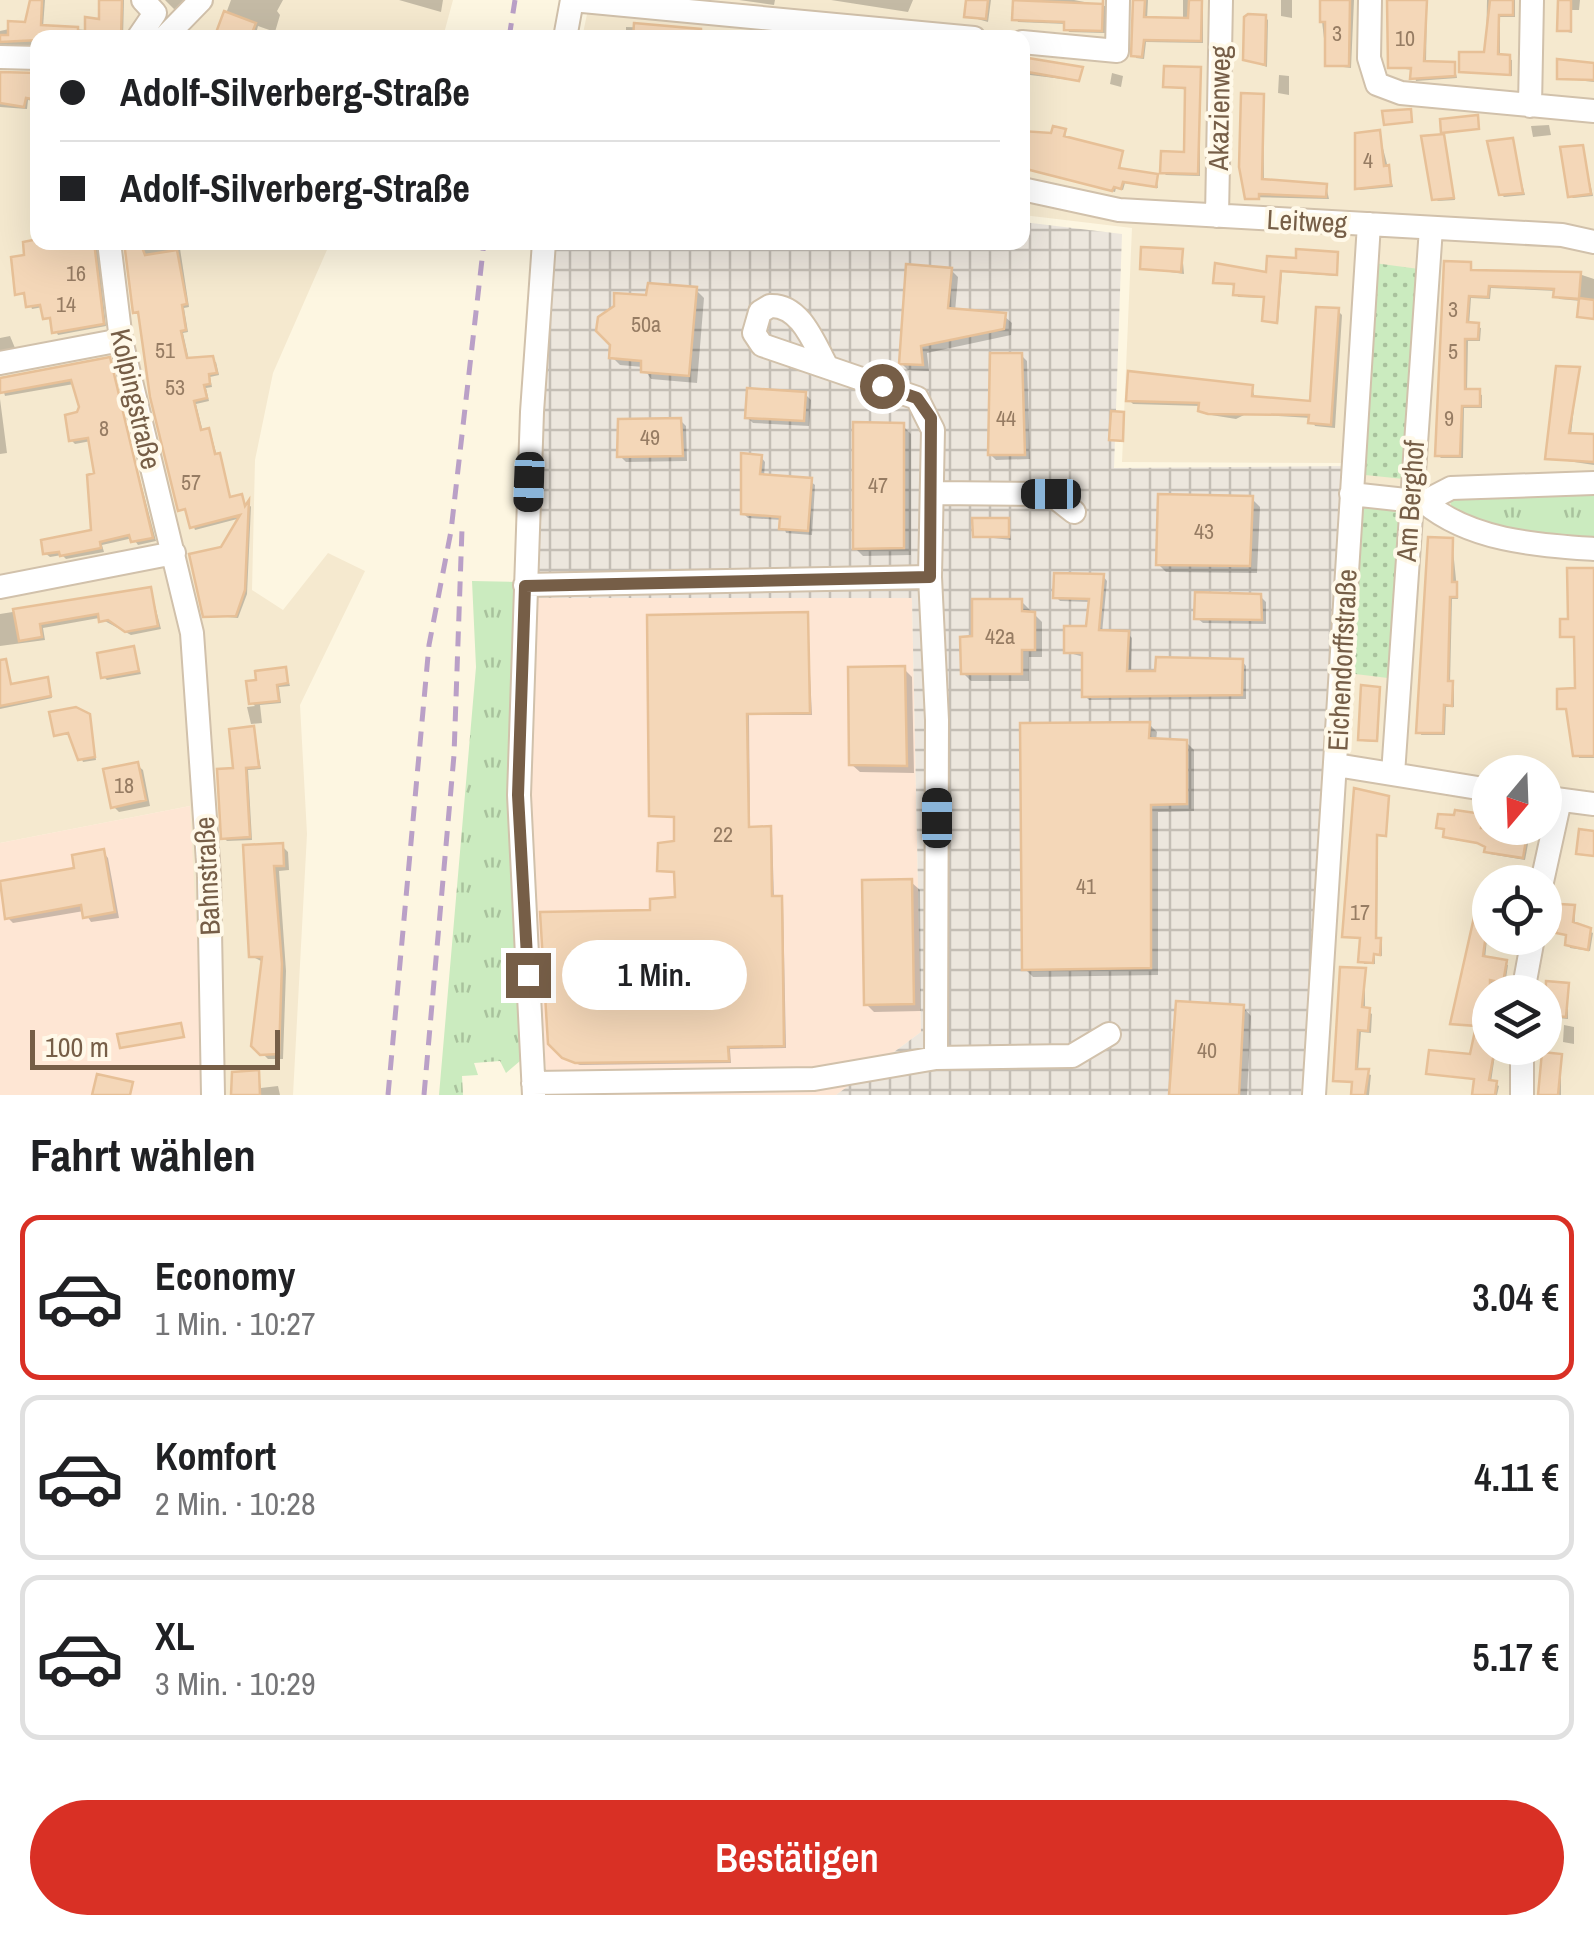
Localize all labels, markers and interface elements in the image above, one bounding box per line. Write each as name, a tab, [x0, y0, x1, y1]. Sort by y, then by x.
house number: 3	[1332, 18, 1342, 48]
house number: 10	[1395, 23, 1415, 53]
street label: Akazienweg	[1199, 45, 1239, 172]
text: Adolf-Silverberg-Straße	[120, 67, 470, 118]
house number: 4	[1363, 145, 1373, 175]
text: Adolf-Silverberg-Straße	[120, 163, 470, 214]
street label: Leitweg	[1266, 200, 1348, 242]
house number: 16	[66, 258, 86, 288]
house number: 14	[56, 289, 76, 319]
house number: 3	[1448, 294, 1458, 324]
house number: 50a	[631, 309, 661, 339]
street label: Kolpingstraße	[101, 325, 171, 473]
house number: 51	[155, 335, 175, 365]
house number: 5	[1448, 336, 1458, 366]
route start	[860, 364, 905, 409]
house number: 53	[165, 372, 185, 402]
house number: 44	[996, 403, 1016, 433]
house number: 9	[1444, 403, 1454, 433]
house number: 8	[99, 413, 109, 443]
house number: 49	[640, 422, 660, 452]
street label: Am Berghof	[1387, 439, 1433, 564]
car	[513, 451, 545, 513]
house number: 57	[181, 467, 201, 497]
house number: 47	[868, 470, 888, 500]
car	[1021, 479, 1081, 509]
house number: 43	[1194, 516, 1214, 546]
street label: Eichendorffstraße	[1318, 568, 1366, 752]
house number: 42a	[985, 621, 1015, 651]
north arrow	[1472, 755, 1562, 845]
map controls	[1472, 755, 1562, 1065]
house number: 18	[114, 770, 134, 800]
car	[922, 788, 952, 848]
street label: Bahnstraße	[185, 816, 229, 936]
house number: 22	[713, 819, 733, 849]
button: locate	[1472, 865, 1562, 955]
house number: 41	[1076, 871, 1096, 901]
house number: 17	[1350, 897, 1370, 927]
callout: 1 Min.	[563, 940, 748, 1010]
route end	[506, 953, 551, 998]
text: 1 Min.	[618, 953, 691, 996]
button: layers	[1472, 975, 1562, 1065]
scale bar	[30, 1025, 280, 1070]
text: 100 m	[45, 1028, 109, 1066]
house number: 40	[1197, 1035, 1217, 1065]
text: Fahrt wählen	[30, 1124, 256, 1185]
text: Economy	[155, 1251, 295, 1302]
icon: car	[35, 1253, 125, 1343]
text: 3.04 €	[1472, 1272, 1559, 1323]
text: 1 Min. · 10:27	[155, 1302, 315, 1345]
text: Komfort	[155, 1431, 276, 1482]
icon: car	[35, 1433, 125, 1523]
text: 4.11 €	[1474, 1452, 1559, 1503]
text: 2 Min. · 10:28	[155, 1482, 315, 1525]
text: XL	[155, 1611, 195, 1662]
icon: car	[35, 1613, 125, 1703]
text: 5.17 €	[1472, 1632, 1559, 1683]
text: 3 Min. · 10:29	[155, 1662, 315, 1705]
button: Bestätigen	[30, 1800, 1564, 1915]

